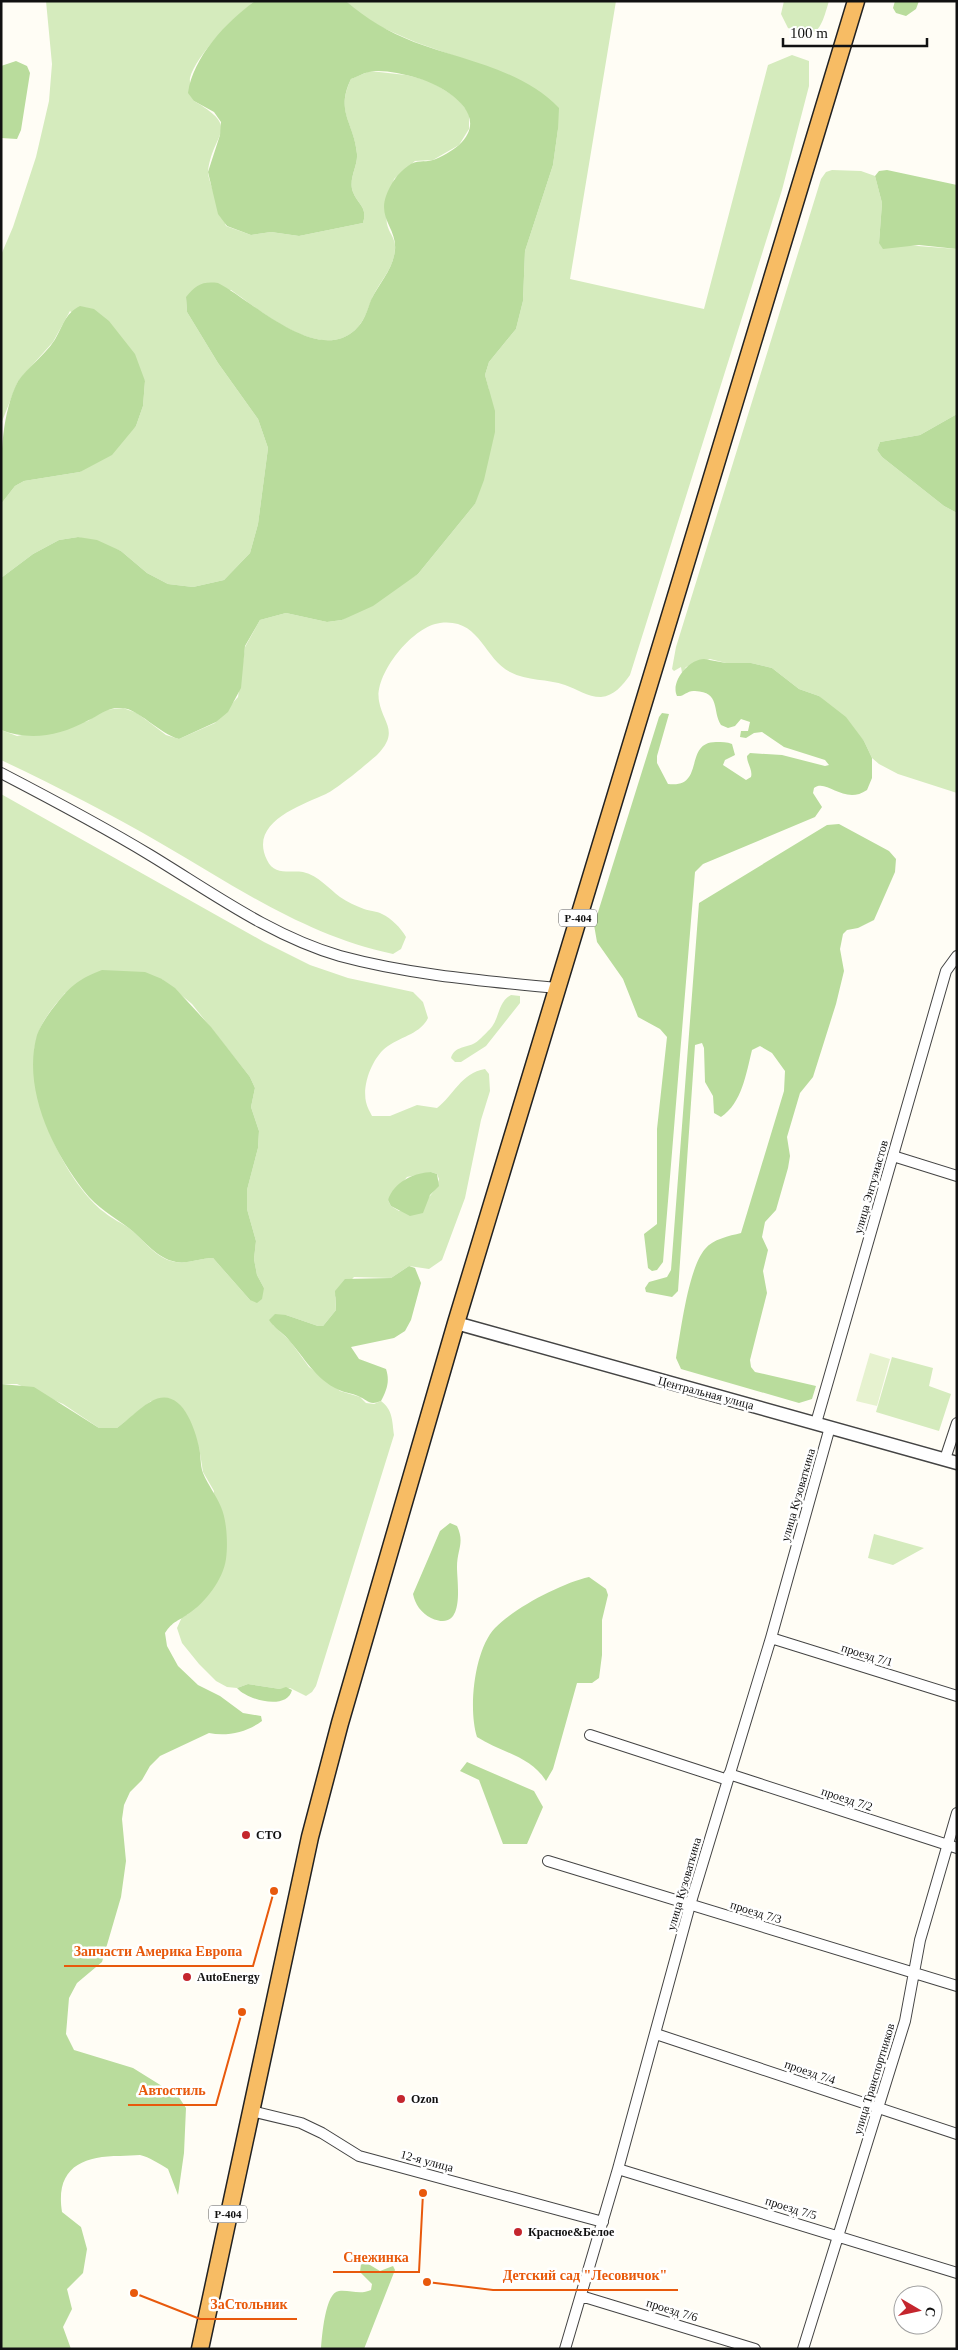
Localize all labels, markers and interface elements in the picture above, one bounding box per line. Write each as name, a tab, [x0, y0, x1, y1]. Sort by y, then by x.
scale bar	[783, 15, 927, 47]
text: 100 m	[790, 25, 828, 41]
road number: Р-404	[559, 910, 597, 926]
street label: улица Энтузиастов	[851, 1138, 891, 1235]
street label: Центральная улица	[657, 1373, 756, 1413]
street label: улица Кузоваткина	[778, 1446, 818, 1543]
street label: проезд 7/1	[840, 1641, 894, 1669]
street label: проезд 7/2	[820, 1784, 874, 1814]
place label: СТО	[256, 1828, 282, 1842]
marker: СТО	[240, 1829, 252, 1841]
street label: улица Кузоваткина	[664, 1835, 704, 1932]
street label: проезд 7/3	[729, 1898, 783, 1926]
callout: Запчасти Америка Европа	[64, 1937, 253, 1966]
text: Запчасти Америка Европа	[74, 1944, 242, 1959]
place label: AutoEnergy	[197, 1970, 260, 1984]
marker: AutoEnergy	[181, 1971, 193, 1983]
street label: улица Транспортников	[850, 2021, 898, 2136]
street label: проезд 7/4	[783, 2057, 837, 2087]
callout: Автостиль	[128, 2076, 216, 2105]
text: Автостиль	[138, 2083, 206, 2098]
place label: Ozon	[411, 2092, 439, 2106]
marker: Ozon	[395, 2093, 407, 2105]
street label: 12-я улица	[399, 2147, 456, 2175]
street label: проезд 7/5	[764, 2194, 818, 2222]
road number: Р-404	[209, 2206, 247, 2222]
place label: Красное&Белое	[528, 2225, 615, 2239]
marker: Красное&Белое	[512, 2226, 524, 2238]
callout: Снежинка	[333, 2243, 419, 2272]
text: Снежинка	[343, 2250, 409, 2265]
callout: Детский сад "Лесовичок"	[493, 2261, 678, 2290]
text: Детский сад "Лесовичок"	[503, 2268, 667, 2283]
north arrow	[893, 2285, 943, 2335]
callout: ЗаСтольник	[200, 2290, 297, 2319]
street label: проезд 7/6	[645, 2296, 699, 2324]
text: ЗаСтольник	[210, 2297, 289, 2312]
text: С	[922, 2306, 939, 2318]

